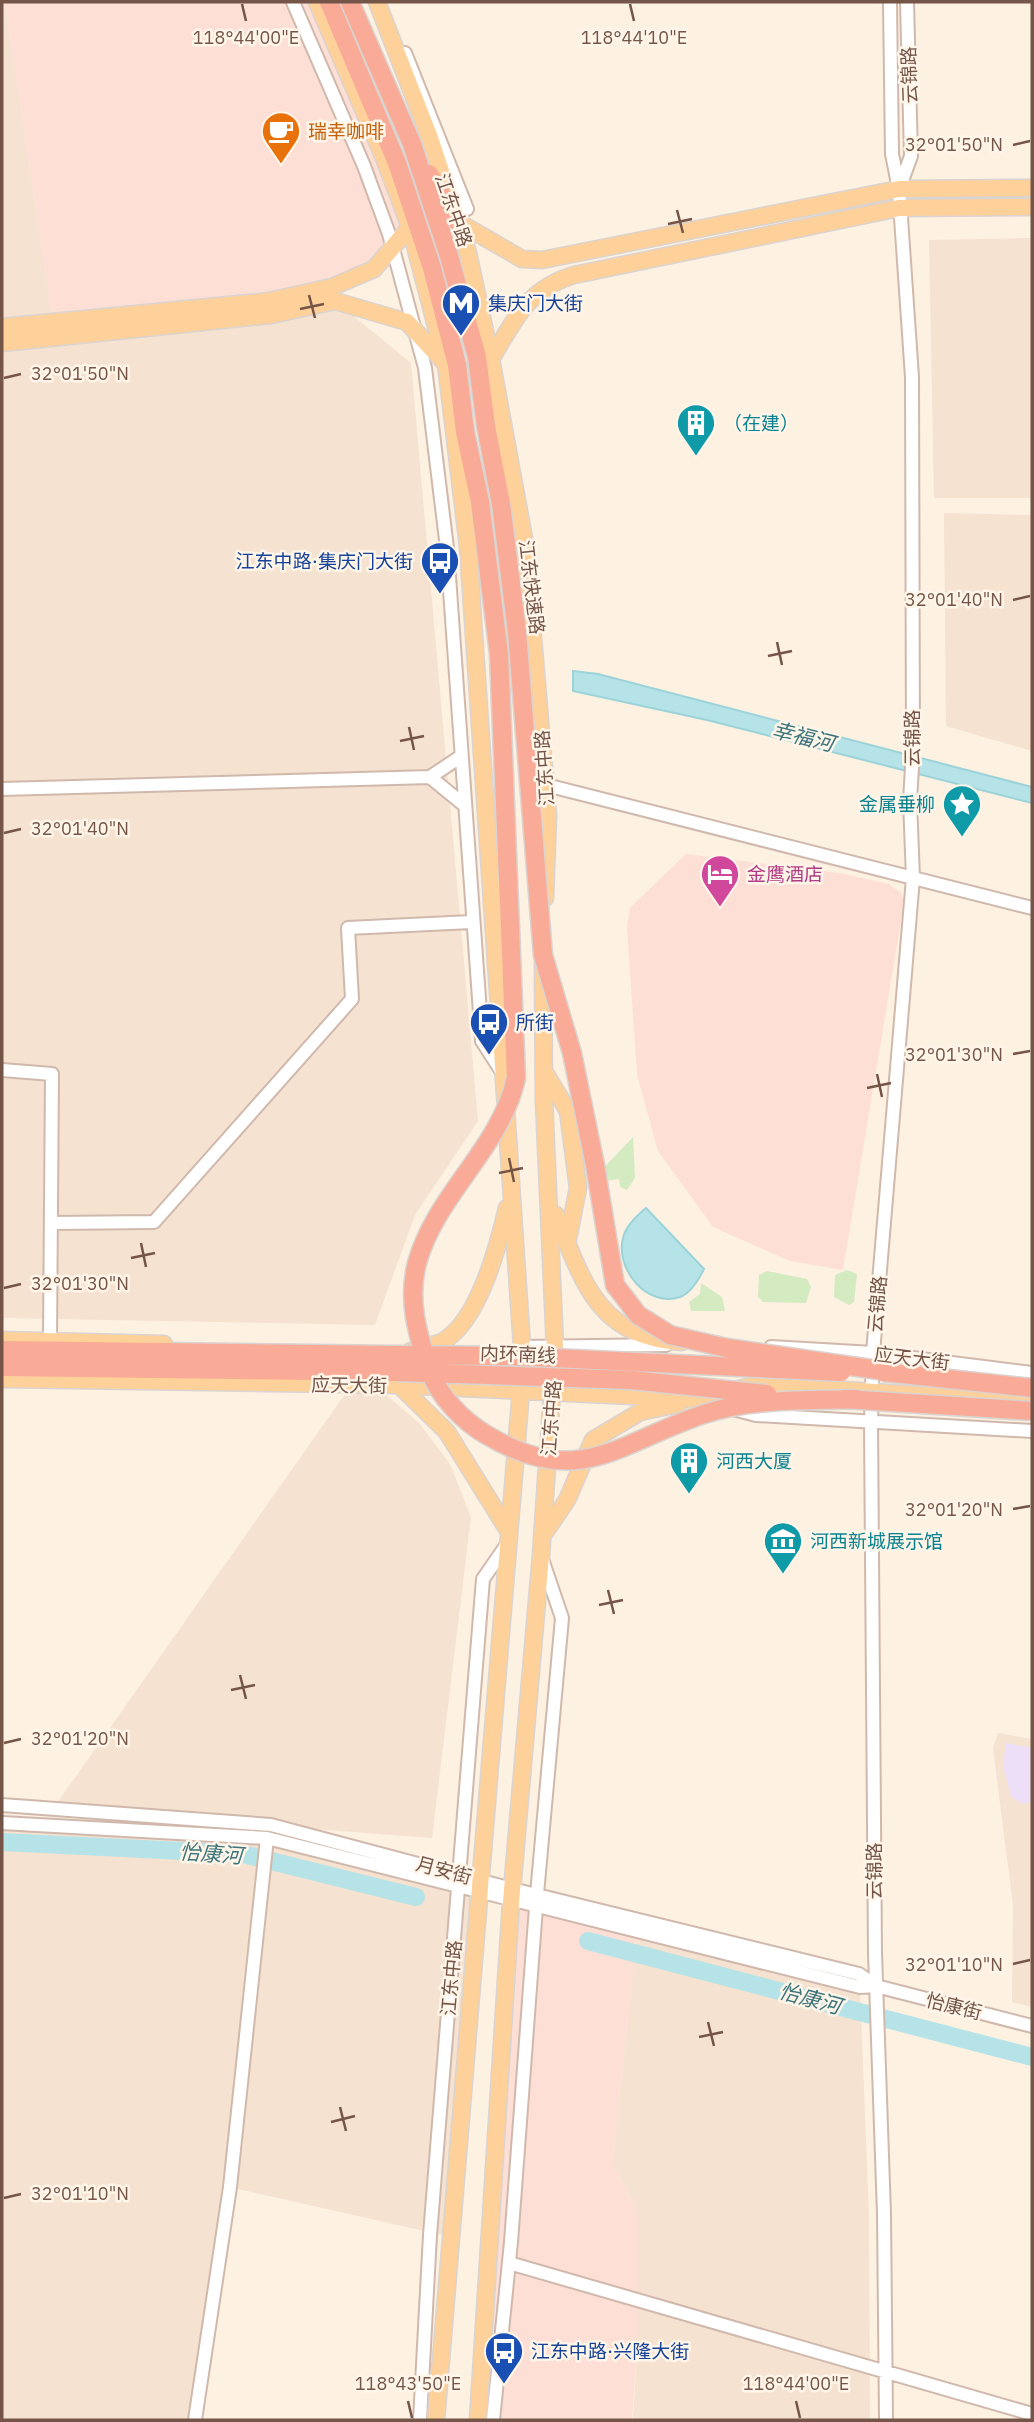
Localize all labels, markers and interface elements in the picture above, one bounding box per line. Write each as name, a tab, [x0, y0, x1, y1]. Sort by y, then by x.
text: 118°44'00"E	[193, 26, 299, 49]
text: 118°44'10"E	[581, 26, 687, 49]
street label: 云锦路	[896, 46, 922, 104]
cafe icon: 瑞幸咖啡	[260, 110, 302, 165]
place label: 瑞幸咖啡	[308, 119, 384, 143]
text: 32°01'50"N	[905, 133, 1003, 156]
street label: 江东中路	[430, 170, 478, 250]
metro station icon: 集庆门大街	[440, 282, 482, 337]
place label: 集庆门大街	[488, 291, 583, 315]
text: 32°01'50"N	[31, 362, 129, 385]
building icon: （在建）	[675, 402, 717, 457]
place label: （在建）	[723, 411, 799, 435]
street label: 江东快速路	[514, 538, 550, 636]
bus stop icon: 江东中路·集庆门大街	[419, 540, 461, 595]
place label: 江东中路·集庆门大街	[236, 549, 413, 573]
text: 32°01'40"N	[905, 588, 1003, 611]
street label: 云锦路	[900, 709, 924, 767]
water label: 幸福河	[769, 715, 841, 758]
street label: 江东中路	[529, 729, 559, 807]
place icon: 金属垂柳	[941, 783, 983, 838]
place label: 金属垂柳	[859, 792, 935, 816]
text: 32°01'40"N	[31, 817, 129, 840]
hotel icon: 金鹰酒店	[699, 853, 741, 908]
place label: 金鹰酒店	[747, 862, 823, 886]
bus stop icon: 所街	[468, 1001, 510, 1056]
place label: 所街	[516, 1010, 554, 1034]
text: 32°01'30"N	[905, 1043, 1003, 1066]
text: 32°01'30"N	[31, 1272, 129, 1295]
street label: 云锦路	[863, 1275, 891, 1333]
street label: 内环南线	[480, 1341, 556, 1367]
street label: 应天大街	[873, 1341, 951, 1375]
street label: 应天大街	[311, 1372, 387, 1398]
street label: 江东中路	[536, 1379, 566, 1457]
building icon: 河西大厦	[668, 1440, 710, 1495]
place label: 河西大厦	[716, 1449, 792, 1473]
text: 32°01'20"N	[905, 1498, 1003, 1521]
museum icon: 河西新城展示馆	[762, 1520, 804, 1575]
place label: 河西新城展示馆	[810, 1529, 943, 1553]
text: 32°01'20"N	[31, 1727, 129, 1750]
water label: 怡康河	[179, 1837, 247, 1869]
street label: 云锦路	[862, 1842, 886, 1900]
street label: 月安街	[413, 1851, 475, 1889]
street label: 江东中路	[436, 1939, 466, 2017]
text: 32°01'10"N	[905, 1953, 1003, 1976]
water label: 怡康河	[776, 1976, 848, 2021]
street label: 怡康街	[923, 1987, 985, 2025]
text: 32°01'10"N	[31, 2182, 129, 2205]
bus stop icon: 江东中路·兴隆大街	[483, 2330, 525, 2385]
place label: 江东中路·兴隆大街	[531, 2339, 689, 2363]
text: 118°43'50"E	[355, 2372, 461, 2395]
text: 118°44'00"E	[743, 2372, 849, 2395]

